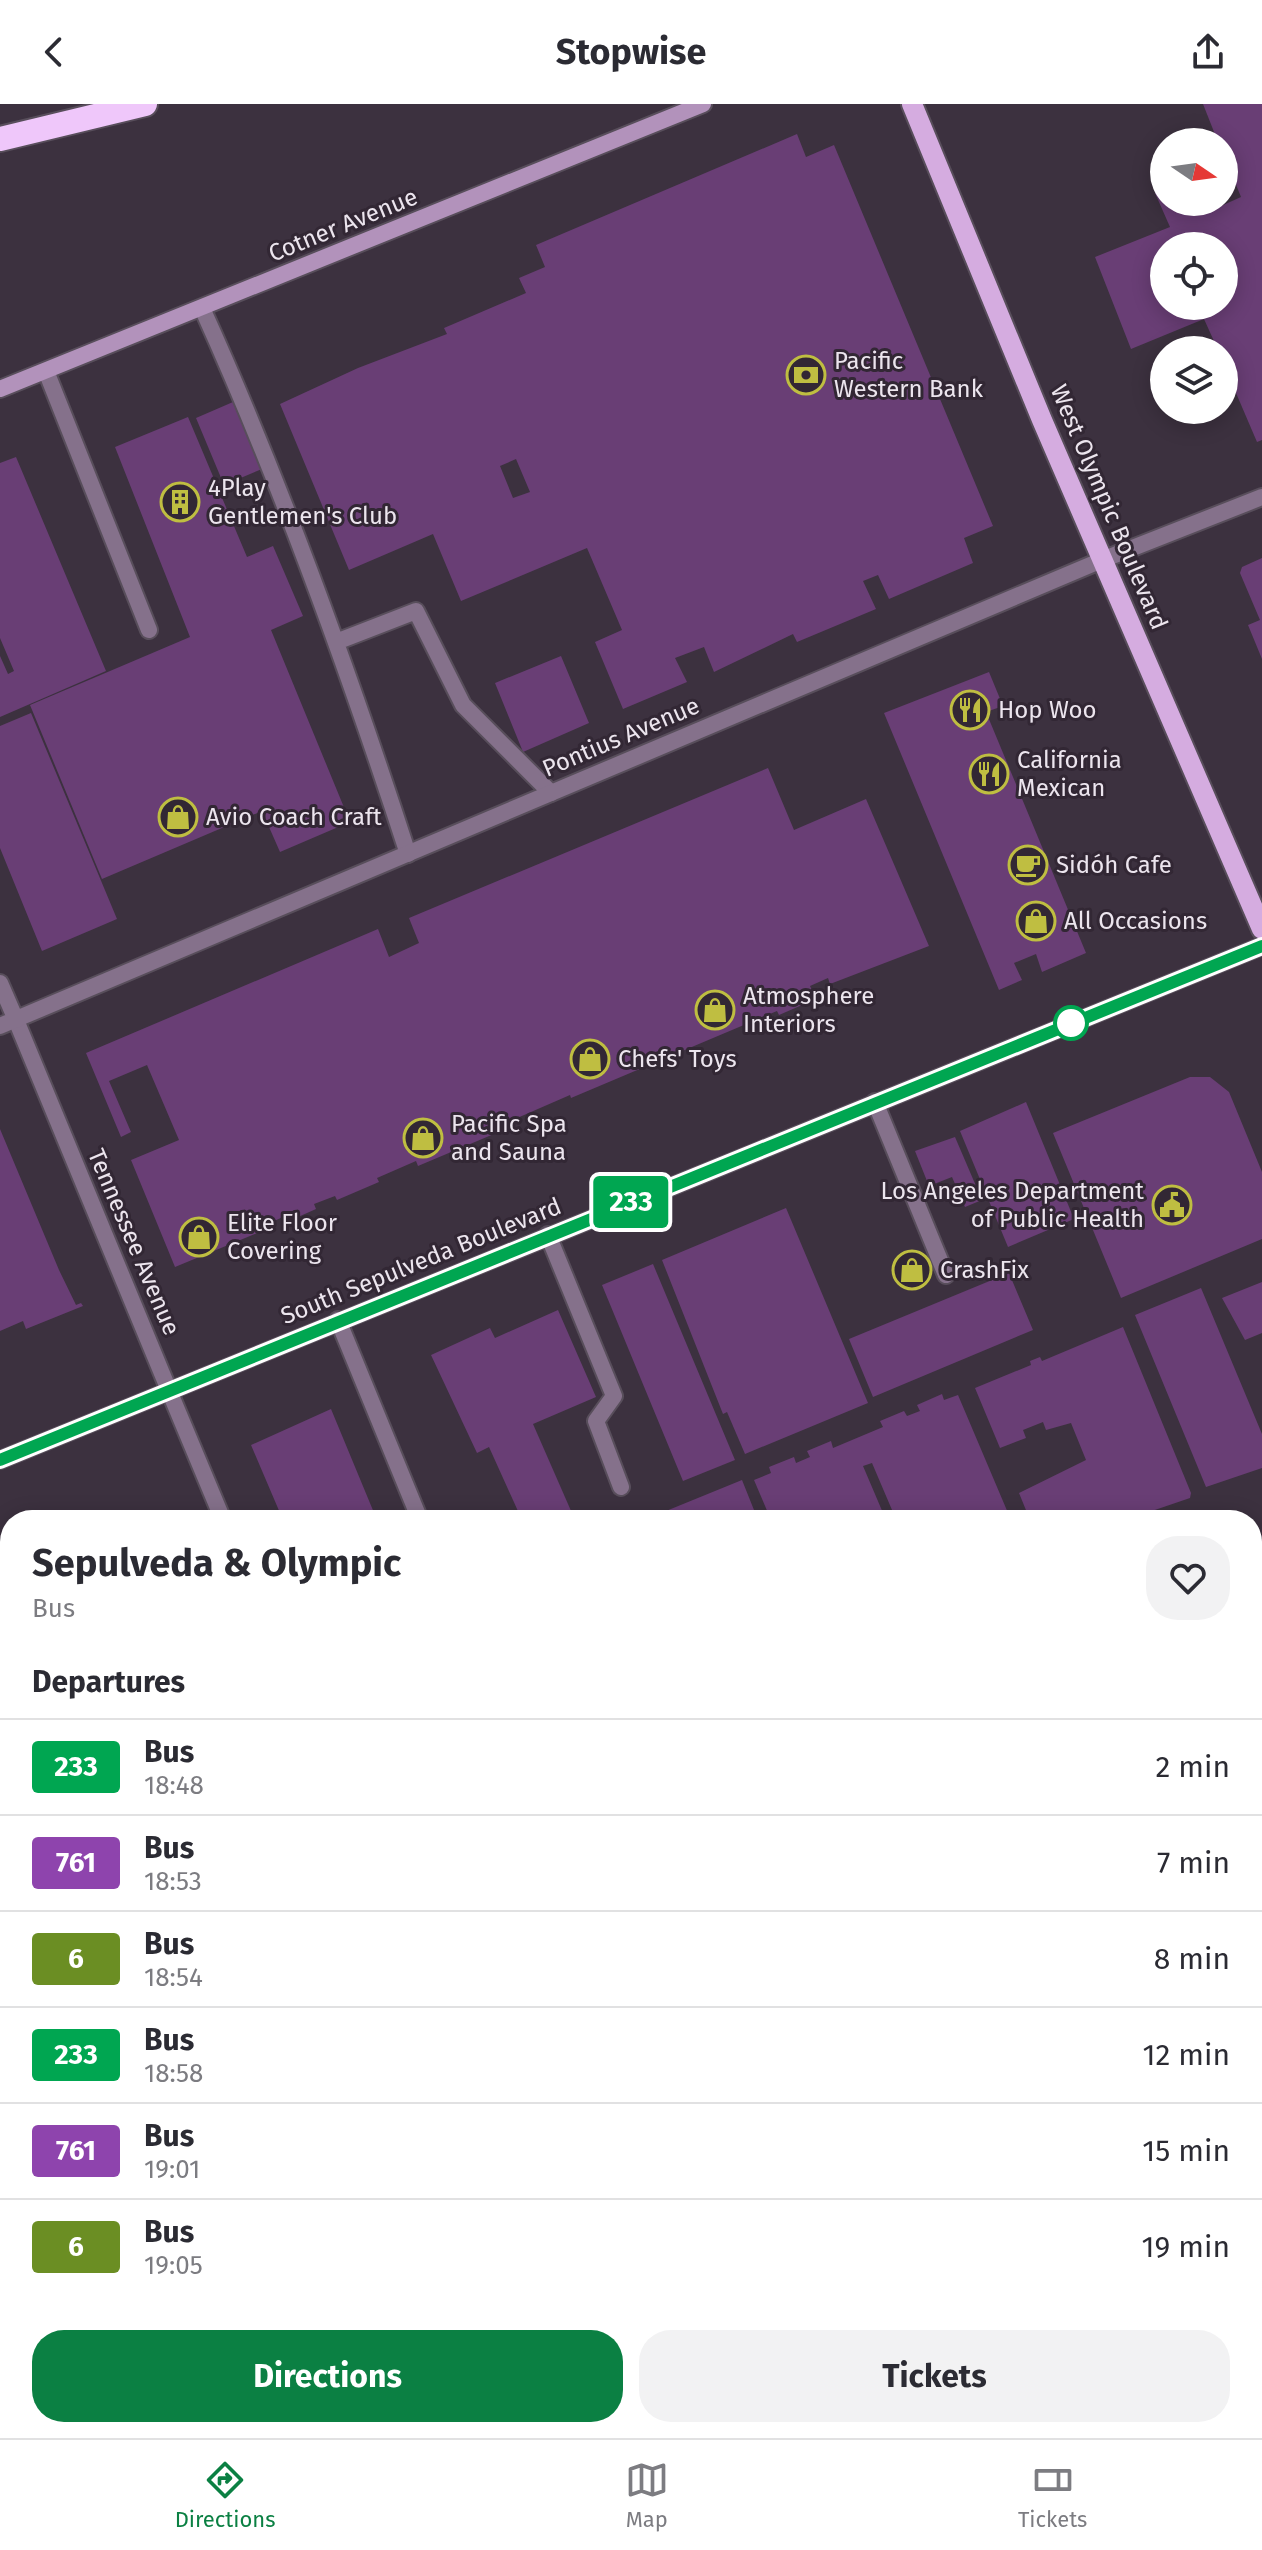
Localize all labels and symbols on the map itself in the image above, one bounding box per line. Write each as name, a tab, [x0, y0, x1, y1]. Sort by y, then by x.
north arrow	[1150, 128, 1238, 216]
street label: Cotner Avenue	[264, 182, 422, 268]
place label: Pacific Western Bank	[834, 347, 984, 403]
bank icon: Pacific Western Bank	[785, 354, 827, 396]
street label: West Olympic Boulevard	[1045, 380, 1173, 634]
place label: 4Play Gentlemen's Club	[208, 474, 397, 530]
building icon: 4Play Gentlemen's Club	[159, 481, 201, 523]
restaurant icon: Hop Woo	[949, 689, 991, 731]
street label: Pontius Avenue	[538, 691, 704, 783]
place label: Hop Woo	[998, 696, 1097, 724]
place label: California Mexican	[1017, 746, 1122, 802]
restaurant icon: California Mexican	[968, 753, 1010, 795]
shop icon: Avio Coach Craft	[157, 796, 199, 838]
place label: Avio Coach Craft	[206, 803, 382, 831]
cafe icon: Sidóh Cafe	[1007, 844, 1049, 886]
place label: Sidóh Cafe	[1056, 851, 1172, 879]
shop icon: All Occasions	[1015, 900, 1057, 942]
place label: All Occasions	[1064, 907, 1207, 935]
place label: Atmosphere Interiors	[743, 982, 874, 1038]
shop icon: Atmosphere Interiors	[694, 989, 736, 1031]
unlabelled marker	[1054, 1006, 1088, 1040]
shop icon: Chefs' Toys	[569, 1038, 611, 1080]
place label: Chefs' Toys	[618, 1045, 737, 1073]
place label: Pacific Spa and Sauna	[451, 1110, 567, 1166]
shop icon: Pacific Spa and Sauna	[402, 1117, 444, 1159]
street label: Tennessee Avenue	[82, 1145, 186, 1339]
line badge: 233	[585, 1176, 677, 1228]
place label: Los Angeles Department of Public Health	[881, 1177, 1144, 1233]
public building icon: Los Angeles Department of Public Health	[1151, 1184, 1193, 1226]
street label: South Sepulveda Boulevard	[277, 1192, 565, 1330]
place label: Elite Floor Covering	[227, 1209, 338, 1265]
shop icon: Elite Floor Covering	[178, 1216, 220, 1258]
shop icon: CrashFix	[891, 1249, 933, 1291]
place label: CrashFix	[940, 1256, 1029, 1284]

